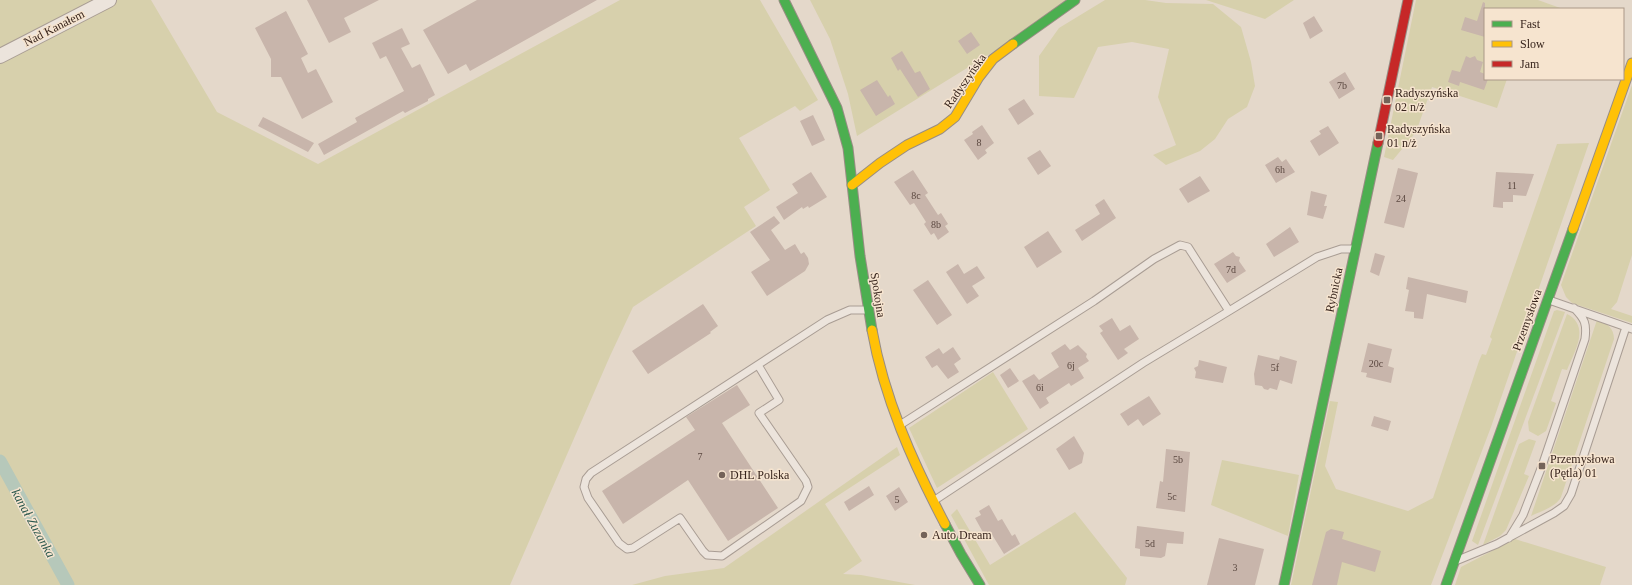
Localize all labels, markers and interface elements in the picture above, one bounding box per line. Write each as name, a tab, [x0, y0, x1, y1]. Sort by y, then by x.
street label: Nad Kanałem	[21, 6, 87, 49]
legend	[1484, 8, 1624, 80]
text: Fast	[1520, 17, 1541, 31]
text: Slow	[1520, 37, 1545, 51]
street label: Radyszyńska	[941, 51, 989, 111]
text: Jam	[1520, 57, 1540, 71]
house number: 7b	[1337, 80, 1347, 91]
place label: Radyszyńska 02 n/ż	[1395, 86, 1459, 114]
marker: Radyszyńska 02 n/ż	[1382, 95, 1392, 105]
place label: Radyszyńska 01 n/ż	[1387, 122, 1451, 150]
marker: Radyszyńska 01 n/ż	[1374, 131, 1384, 141]
house number: 8	[977, 137, 982, 148]
house number: 6h	[1275, 164, 1285, 175]
house number: 11	[1507, 180, 1517, 191]
house number: 8c	[911, 190, 921, 201]
house number: 24	[1396, 193, 1406, 204]
house number: 8b	[931, 219, 941, 230]
house number: 7d	[1226, 264, 1236, 275]
street label: Rybnicka	[1322, 266, 1346, 314]
street label: Spokojna	[868, 272, 889, 319]
street label: Przemysłowa	[1509, 287, 1545, 353]
house number: 20c	[1369, 358, 1384, 369]
house number: 6j	[1067, 360, 1075, 371]
house number: 5f	[1271, 362, 1280, 373]
house number: 6i	[1036, 382, 1044, 393]
house number: 7	[698, 451, 703, 462]
place label: Przemysłowa (Pętla) 01	[1550, 452, 1615, 480]
house number: 5b	[1173, 454, 1183, 465]
marker: Przemysłowa (Pętla) 01	[1537, 461, 1547, 471]
place label: DHL Polska	[730, 468, 790, 482]
marker: DHL Polska	[717, 470, 727, 480]
water label: kanał Zuzanka	[9, 486, 59, 561]
house number: 5c	[1167, 491, 1177, 502]
house number: 5	[895, 494, 900, 505]
place label: Auto Dream	[932, 528, 992, 542]
marker: Auto Dream	[919, 530, 929, 540]
house number: 5d	[1145, 538, 1155, 549]
house number: 3	[1233, 562, 1238, 573]

